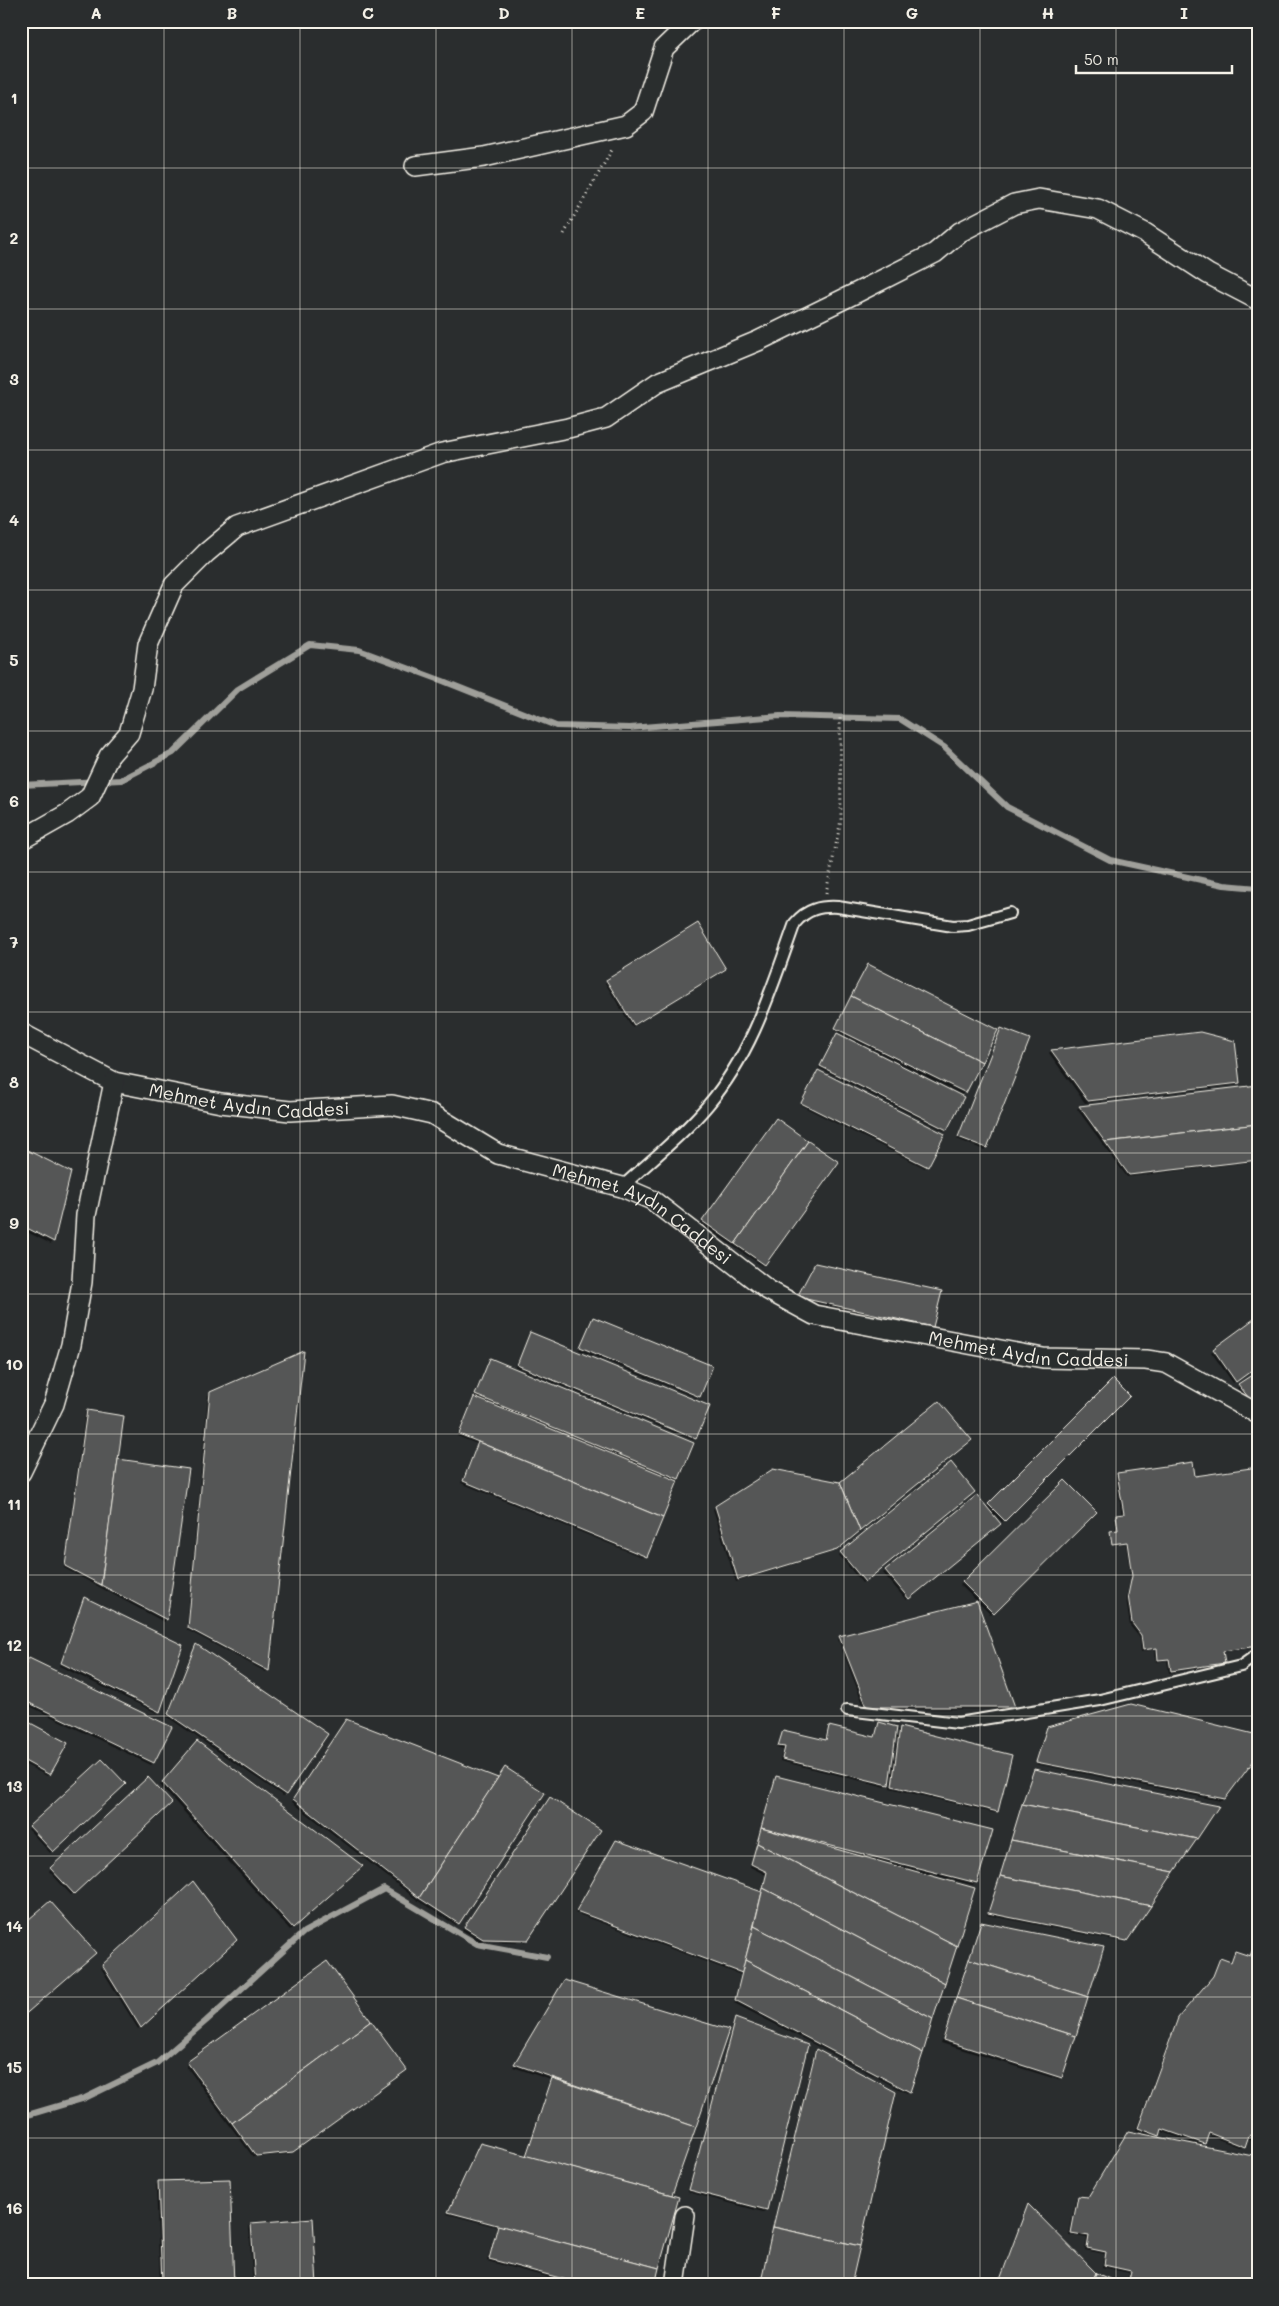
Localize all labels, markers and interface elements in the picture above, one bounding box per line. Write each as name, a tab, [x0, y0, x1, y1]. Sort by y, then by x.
text: A	[90, 2, 102, 23]
text: B	[227, 2, 237, 23]
text: C	[362, 2, 374, 23]
text: D	[498, 2, 510, 23]
text: E	[635, 2, 645, 23]
text: F	[771, 2, 781, 23]
text: G	[906, 2, 918, 23]
text: H	[1042, 2, 1054, 23]
text: I	[1180, 2, 1188, 23]
scale bar	[1076, 42, 1233, 74]
text: 50 m	[1084, 49, 1119, 69]
text: 1	[10, 87, 18, 108]
text: 2	[10, 227, 19, 248]
text: 3	[9, 368, 19, 389]
text: 4	[9, 509, 19, 530]
text: 5	[9, 649, 19, 670]
text: 6	[9, 790, 19, 811]
text: 7	[10, 931, 19, 952]
text: 8	[9, 1071, 19, 1092]
street label: Mehmet Aydın Caddesi	[147, 1077, 350, 1123]
street label: Mehmet Aydın Caddesi	[550, 1157, 737, 1270]
text: 9	[9, 1212, 19, 1233]
street label: Mehmet Aydın Caddesi	[927, 1325, 1129, 1372]
text: 10	[5, 1353, 23, 1374]
text: 11	[7, 1493, 21, 1514]
text: 12	[6, 1634, 22, 1655]
text: 13	[6, 1775, 23, 1796]
text: 14	[5, 1915, 23, 1936]
text: 15	[6, 2056, 22, 2077]
text: 16	[6, 2197, 23, 2218]

